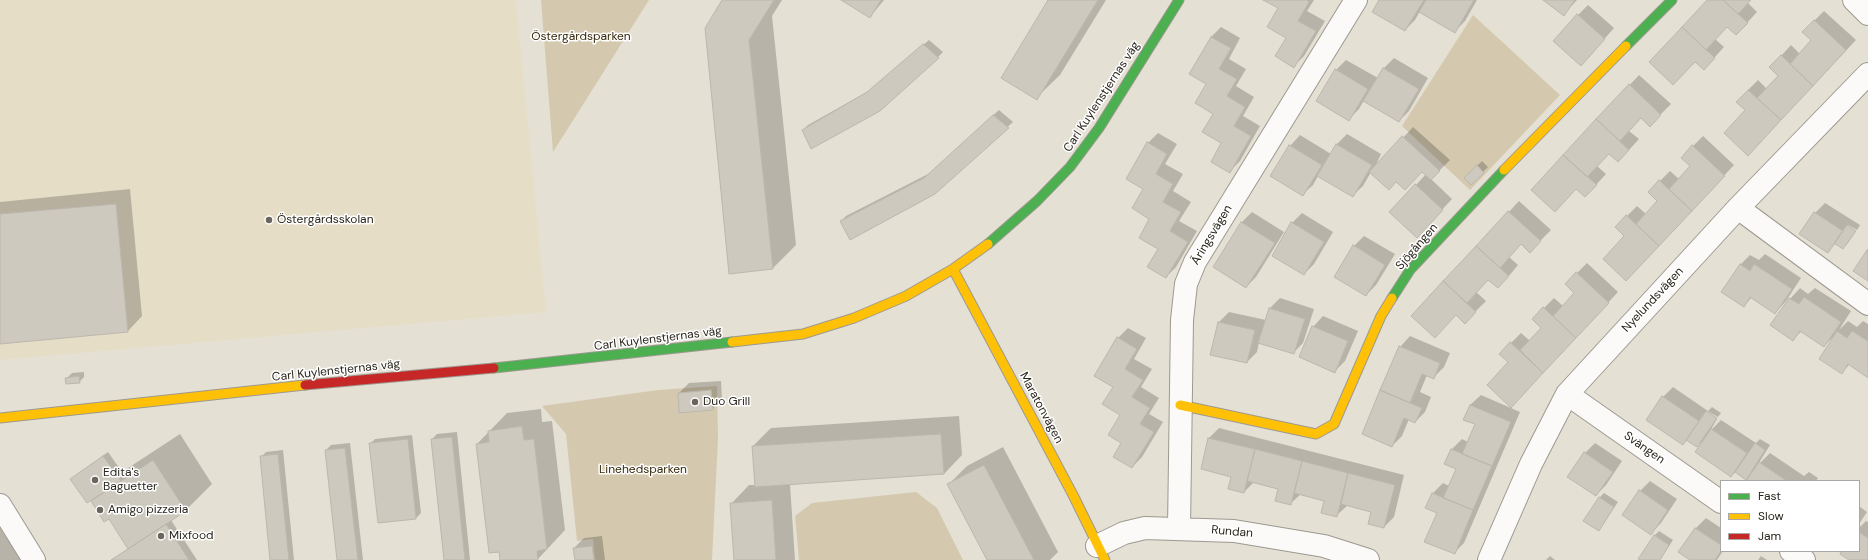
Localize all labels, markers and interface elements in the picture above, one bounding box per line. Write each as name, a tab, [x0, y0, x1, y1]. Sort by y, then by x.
park label: Östergårdsparken	[531, 30, 631, 44]
street label: Carl Kuylenstjernas väg	[1061, 39, 1143, 155]
street label: Äringsvägen	[1189, 202, 1235, 268]
place label: Östergårdsskolan	[277, 213, 374, 227]
marker: Östergårdsskolan	[264, 215, 274, 225]
street label: Sjögången	[1393, 221, 1441, 273]
street label: Nyelundsvägen	[1619, 265, 1687, 335]
street label: Carl Kuylenstjernas väg	[593, 324, 723, 354]
street label: Carl Kuylenstjernas väg	[271, 357, 401, 385]
street label: Maratonvägen	[1016, 370, 1066, 446]
place label: Duo Grill	[703, 395, 750, 409]
marker: Duo Grill	[690, 397, 700, 407]
street label: Svängen	[1621, 429, 1667, 467]
park label: Linehedsparken	[599, 463, 687, 477]
place label: Edita's Baguetter	[103, 466, 157, 494]
marker: Edita's Baguetter	[90, 475, 100, 485]
legend	[1720, 480, 1860, 552]
text: Fast	[1758, 488, 1781, 504]
place label: Amigo pizzeria	[108, 503, 188, 517]
marker: Amigo pizzeria	[95, 505, 105, 515]
text: Slow	[1758, 508, 1784, 524]
street label: Rundan	[1211, 523, 1253, 541]
text: Jam	[1758, 528, 1781, 544]
place label: Mixfood	[169, 529, 214, 543]
marker: Mixfood	[156, 531, 166, 541]

